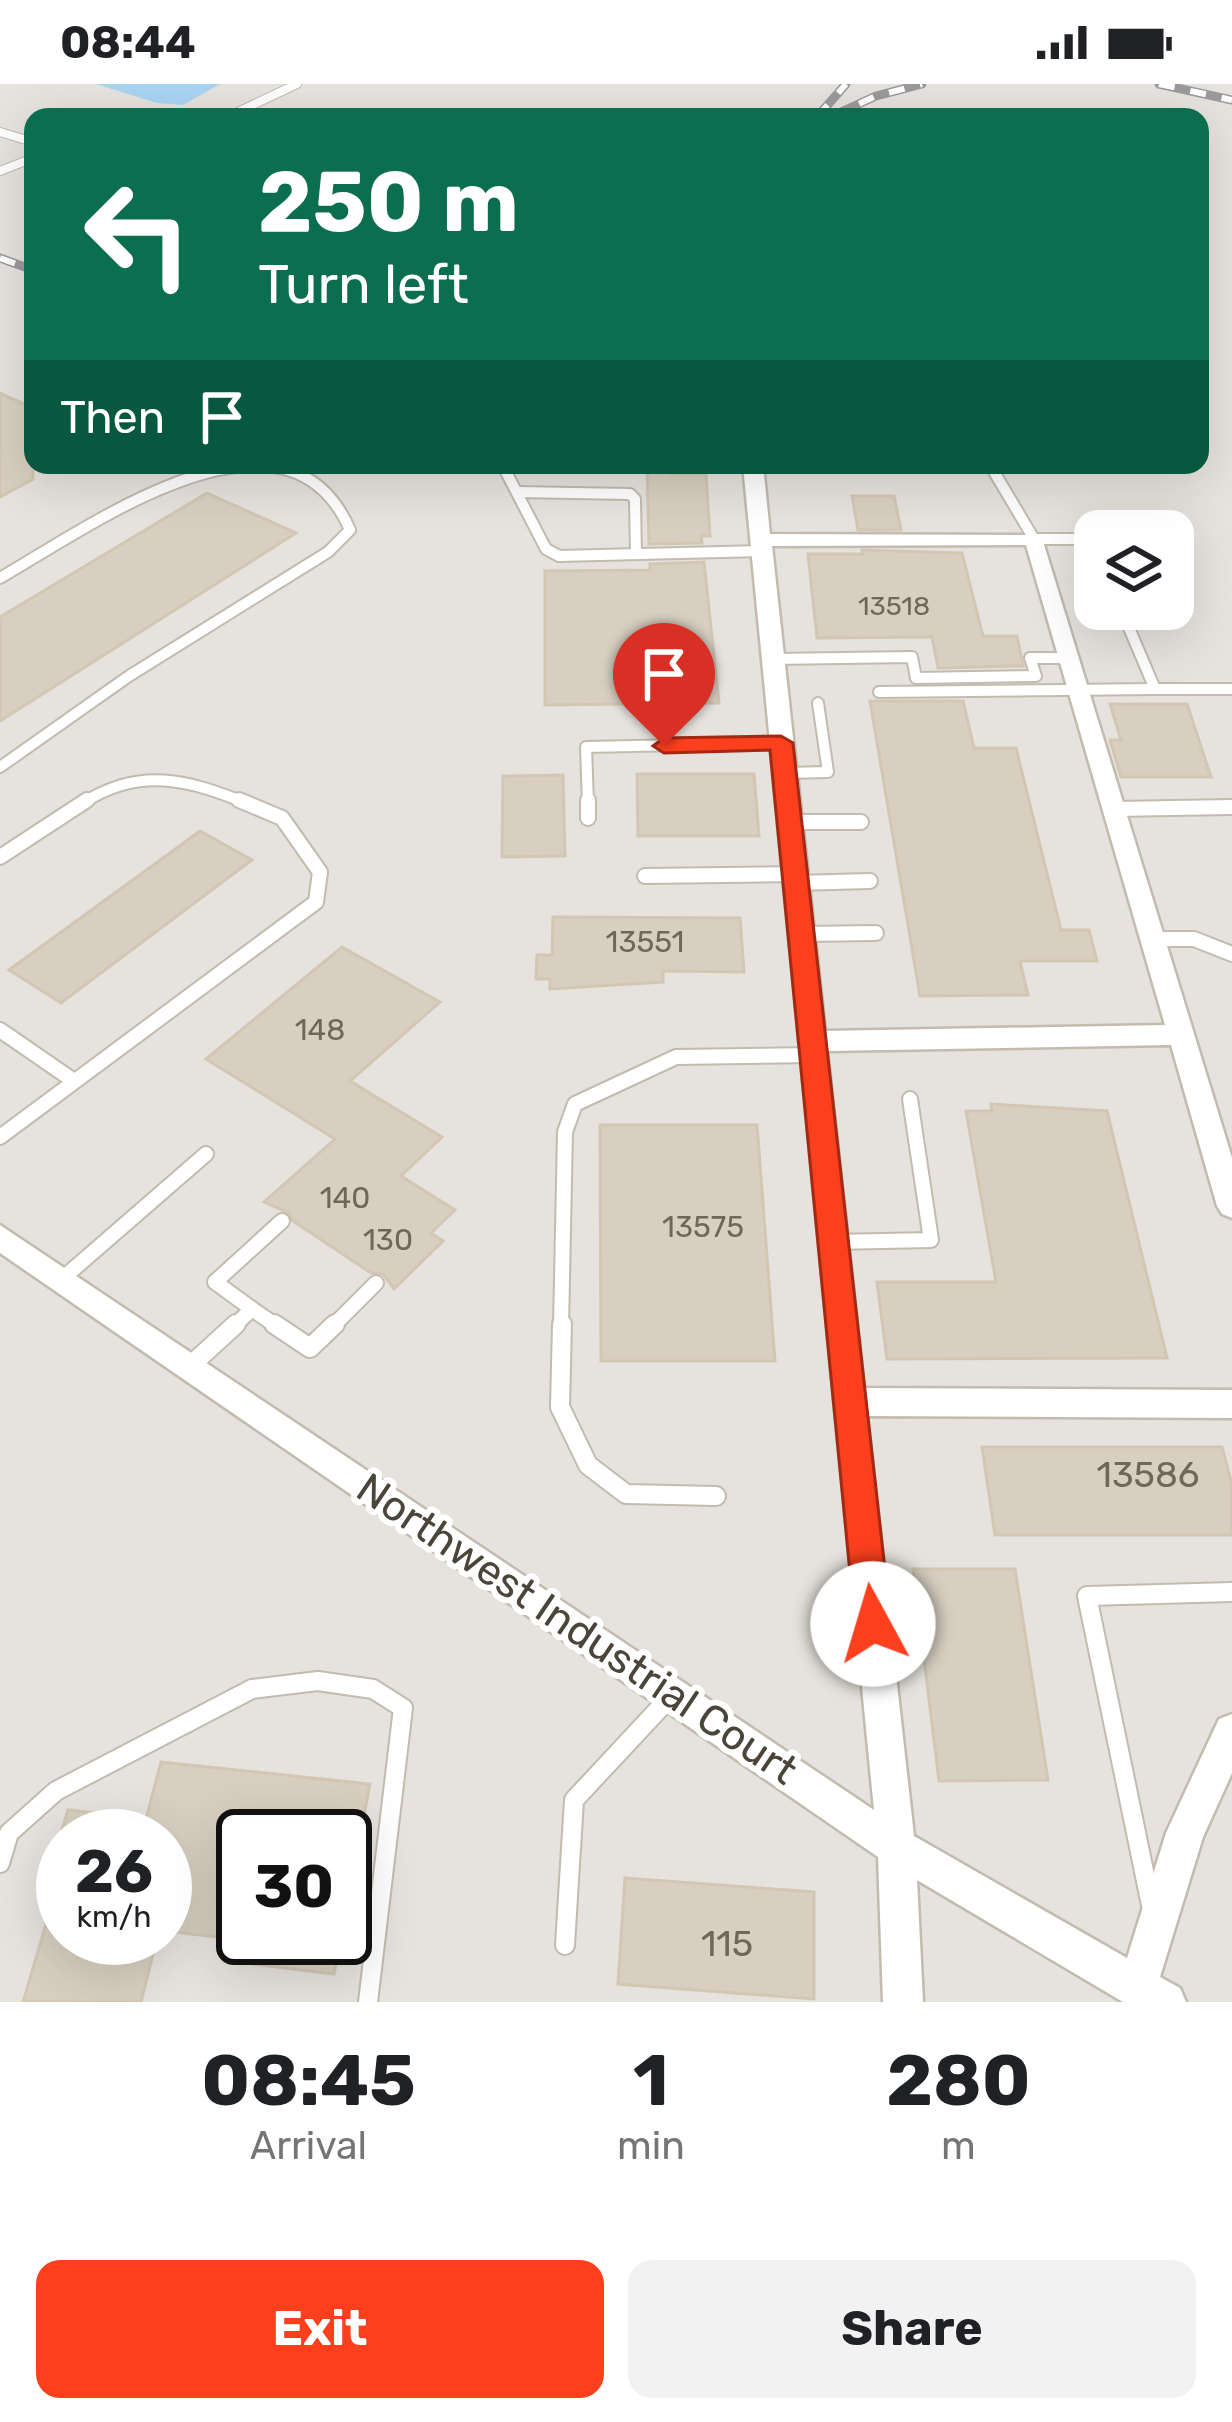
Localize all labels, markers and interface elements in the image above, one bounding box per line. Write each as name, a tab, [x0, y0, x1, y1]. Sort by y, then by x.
text: 08:44	[60, 16, 196, 69]
text: 250 m	[258, 152, 519, 252]
icon: left	[60, 156, 216, 312]
text: Turn left	[258, 253, 469, 317]
icon: arrive	[189, 384, 255, 450]
text: Then	[60, 391, 165, 444]
map controls	[1074, 510, 1194, 630]
button: layers	[1074, 510, 1194, 630]
house number: 13518	[858, 590, 930, 622]
pin	[613, 623, 715, 746]
icon: arrive	[631, 641, 697, 707]
house number: 13551	[606, 924, 684, 960]
house number: 148	[295, 1012, 345, 1048]
house number: 140	[320, 1180, 370, 1216]
house number: 13575	[662, 1209, 744, 1245]
house number: 130	[363, 1222, 413, 1258]
house number: 13586	[1096, 1453, 1200, 1496]
street label: Northwest Industrial Court	[347, 1463, 807, 1795]
position arrow	[810, 1561, 936, 1687]
speed limit sign: 30	[216, 1809, 372, 1965]
text: 26	[75, 1836, 153, 1907]
text: km/h	[77, 1899, 151, 1935]
house number: 115	[701, 1922, 753, 1965]
text: 08:45	[201, 2038, 416, 2123]
text: 1	[633, 2038, 669, 2123]
text: 280	[886, 2038, 1031, 2123]
text: Arrival	[250, 2123, 367, 2169]
text: min	[617, 2123, 685, 2169]
text: m	[941, 2123, 976, 2169]
button: Exit	[36, 2260, 604, 2398]
button: Share	[628, 2260, 1196, 2398]

